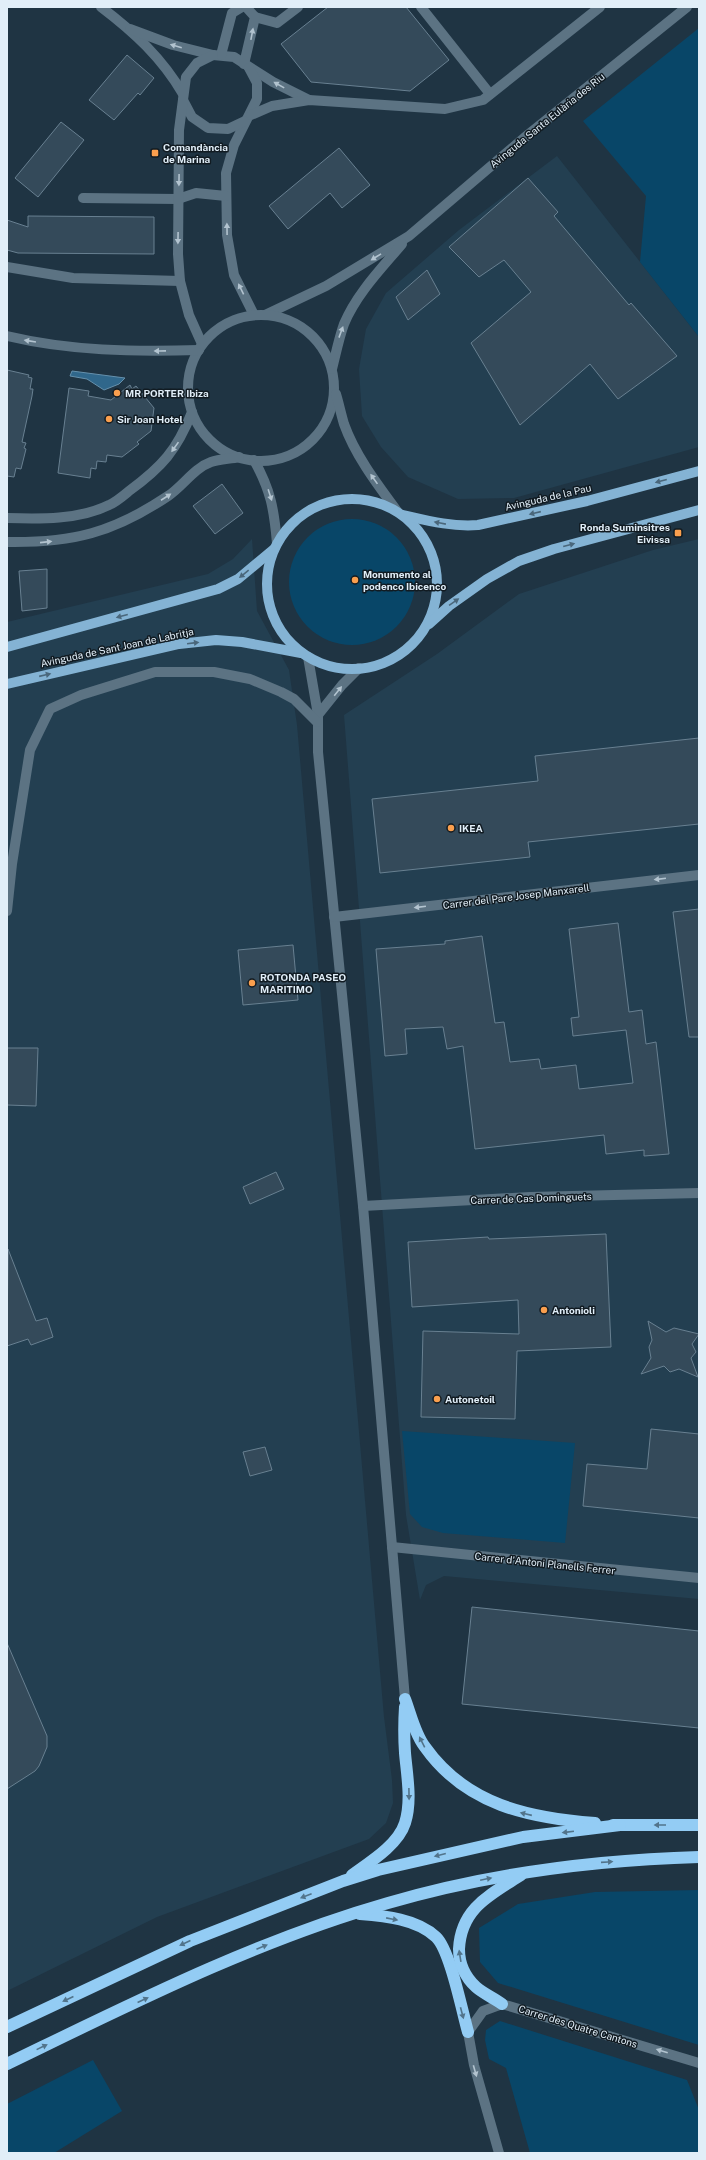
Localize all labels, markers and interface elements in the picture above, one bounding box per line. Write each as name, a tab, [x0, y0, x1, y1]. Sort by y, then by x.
one-way arrow	[249, 28, 255, 40]
one-way arrow	[169, 43, 181, 49]
street label: Avinguda Santa Eulària des Riu	[487, 70, 607, 170]
one-way arrow	[273, 81, 284, 88]
place label: Comandància de Marina	[163, 141, 228, 165]
marker: Comandància de Marina	[150, 148, 160, 158]
one-way arrow	[175, 174, 182, 186]
one-way arrow	[224, 222, 230, 235]
one-way arrow	[175, 232, 181, 245]
one-way arrow	[370, 253, 382, 260]
one-way arrow	[237, 283, 244, 295]
one-way arrow	[339, 326, 345, 338]
one-way arrow	[24, 337, 36, 343]
one-way arrow	[153, 348, 166, 354]
place label: MR PORTER Ibiza	[125, 387, 209, 399]
marker: MR PORTER Ibiza	[112, 388, 122, 398]
place label: Sir Joan Hotel	[117, 413, 183, 425]
marker: Sir Joan Hotel	[104, 414, 114, 424]
one-way arrow	[171, 442, 179, 452]
one-way arrow	[370, 474, 378, 485]
one-way arrow	[655, 478, 667, 484]
street label: Avinguda de la Pau	[504, 481, 592, 513]
one-way arrow	[267, 490, 273, 502]
one-way arrow	[161, 493, 171, 501]
one-way arrow	[529, 511, 542, 517]
one-way arrow	[434, 520, 446, 526]
place label: Ronda Suminsitres Eivissa	[580, 521, 670, 545]
marker: Ronda Suminsitres Eivissa	[673, 528, 683, 538]
one-way arrow	[40, 539, 52, 545]
one-way arrow	[564, 542, 576, 548]
place label: Monumento al podenco Ibicenco	[363, 568, 446, 592]
one-way arrow	[239, 569, 249, 578]
marker: Monumento al podenco Ibicenco	[350, 575, 360, 585]
one-way arrow	[448, 598, 459, 606]
one-way arrow	[116, 614, 128, 620]
street label: Avinguda de Sant Joan de Labritja	[39, 625, 195, 669]
one-way arrow	[187, 640, 199, 646]
one-way arrow	[39, 671, 51, 677]
one-way arrow	[333, 685, 342, 696]
place label: IKEA	[459, 822, 483, 834]
marker: IKEA	[446, 823, 456, 833]
one-way arrow	[654, 876, 666, 882]
street label: Carrer del Pare Josep Manxarell	[442, 881, 590, 911]
one-way arrow	[414, 904, 426, 910]
place label: ROTONDA PASEO MARITIMO	[260, 971, 347, 995]
marker: ROTONDA PASEO MARITIMO	[247, 978, 257, 988]
street label: Carrer de Cas Dominguets	[470, 1190, 592, 1206]
place label: Antonioli	[552, 1304, 595, 1316]
marker: Antonioli	[539, 1305, 549, 1315]
place label: Autonetoil	[445, 1393, 495, 1405]
marker: Autonetoil	[432, 1394, 442, 1404]
street label: Carrer d'Antoni Planells Ferrer	[474, 1550, 616, 1576]
one-way arrow	[419, 1736, 425, 1748]
one-way arrow	[406, 1788, 412, 1801]
one-way arrow	[520, 1810, 533, 1816]
one-way arrow	[653, 1822, 666, 1828]
one-way arrow	[562, 1829, 574, 1835]
one-way arrow	[434, 1853, 446, 1859]
one-way arrow	[601, 1858, 613, 1865]
one-way arrow	[479, 1876, 492, 1882]
one-way arrow	[300, 1893, 312, 1899]
one-way arrow	[385, 1916, 398, 1922]
one-way arrow	[180, 1940, 191, 1946]
one-way arrow	[256, 1944, 268, 1950]
one-way arrow	[457, 1950, 463, 1962]
one-way arrow	[62, 1996, 74, 2002]
one-way arrow	[137, 1997, 148, 2003]
street label: Carrer des Quatre Cantons	[517, 2002, 639, 2050]
one-way arrow	[460, 2007, 466, 2019]
one-way arrow	[36, 2044, 48, 2050]
one-way arrow	[656, 2048, 668, 2054]
one-way arrow	[472, 2065, 478, 2077]

